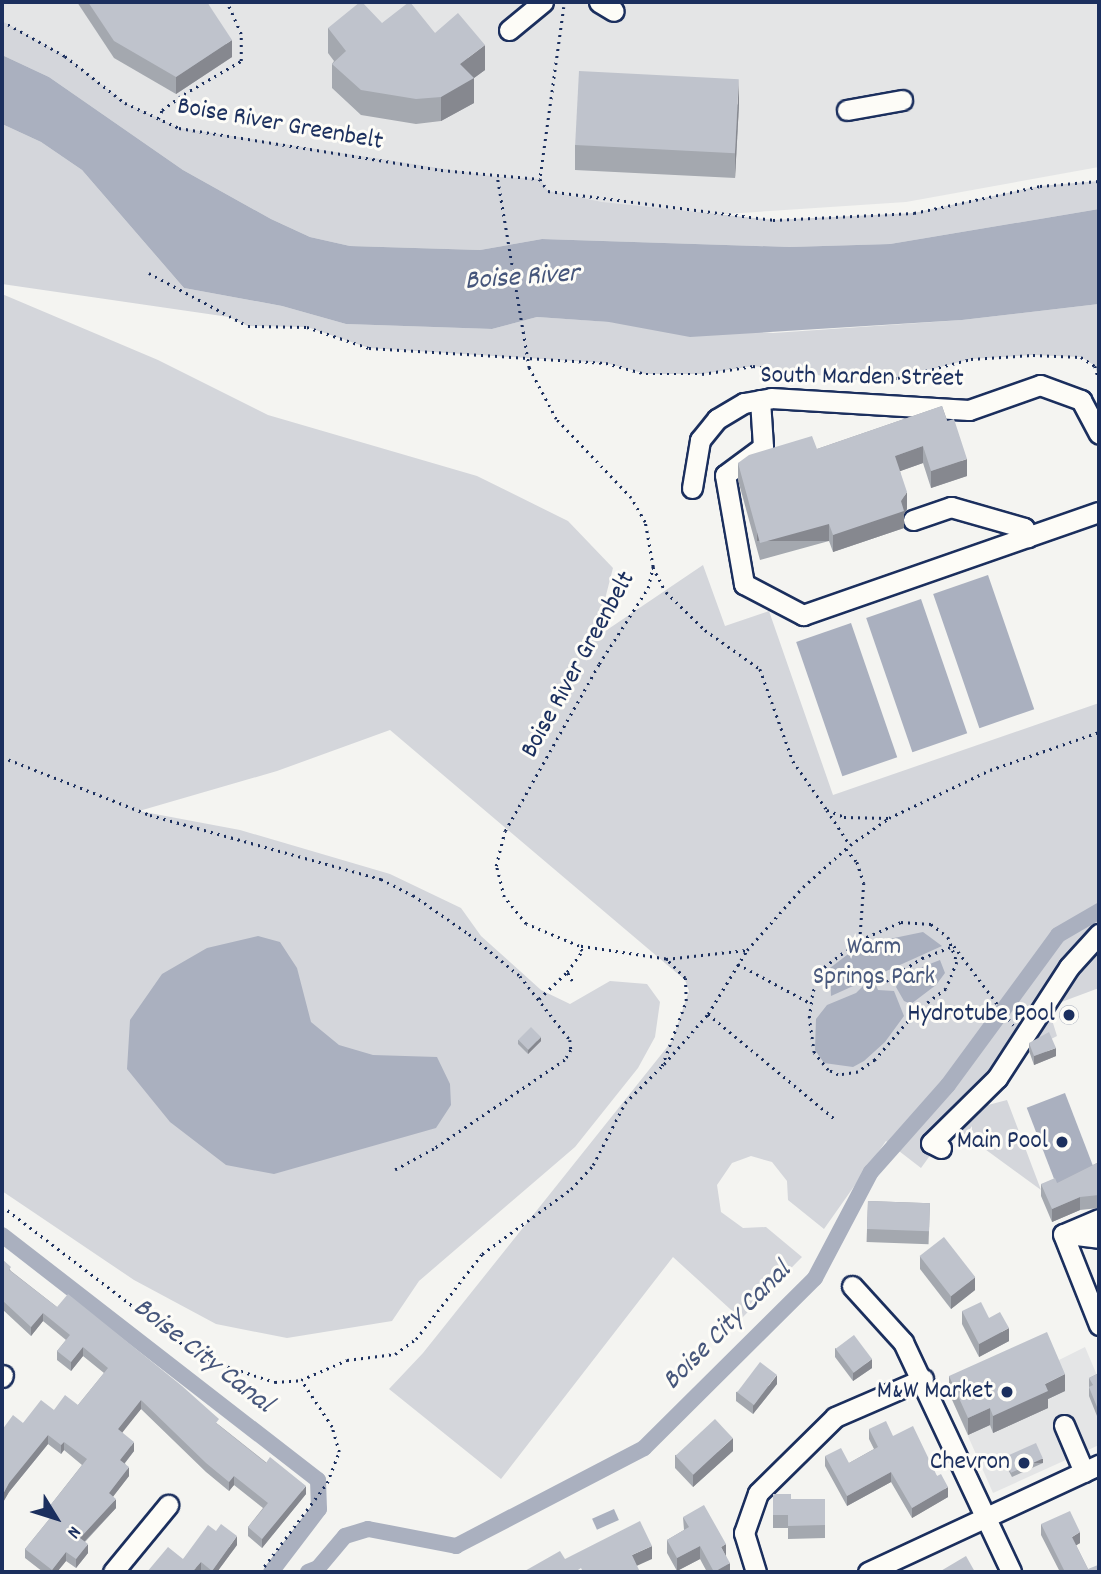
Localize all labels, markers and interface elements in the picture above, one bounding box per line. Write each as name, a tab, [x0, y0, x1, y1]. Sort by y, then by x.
street label: Boise River Greenbelt	[175, 92, 385, 158]
water label: Boise River	[464, 258, 580, 300]
street label: South Marden Street	[760, 361, 964, 395]
street label: Boise River Greenbelt	[515, 566, 643, 764]
park label: Warm Springs Park	[813, 932, 935, 993]
place label: Hydrotube Pool	[907, 999, 1055, 1031]
marker: Hydrotube Pool	[1061, 1007, 1077, 1023]
place label: Main Pool	[957, 1126, 1048, 1158]
marker: Main Pool	[1054, 1134, 1070, 1150]
water label: Boise City Canal	[657, 1256, 799, 1398]
water label: Boise City Canal	[125, 1292, 279, 1422]
place label: M&W Market	[877, 1376, 993, 1408]
marker: M&W Market	[999, 1384, 1015, 1400]
place label: Chevron	[930, 1447, 1010, 1479]
marker: Chevron	[1016, 1455, 1032, 1471]
north arrow	[21, 1483, 91, 1553]
text: N	[59, 1519, 86, 1543]

